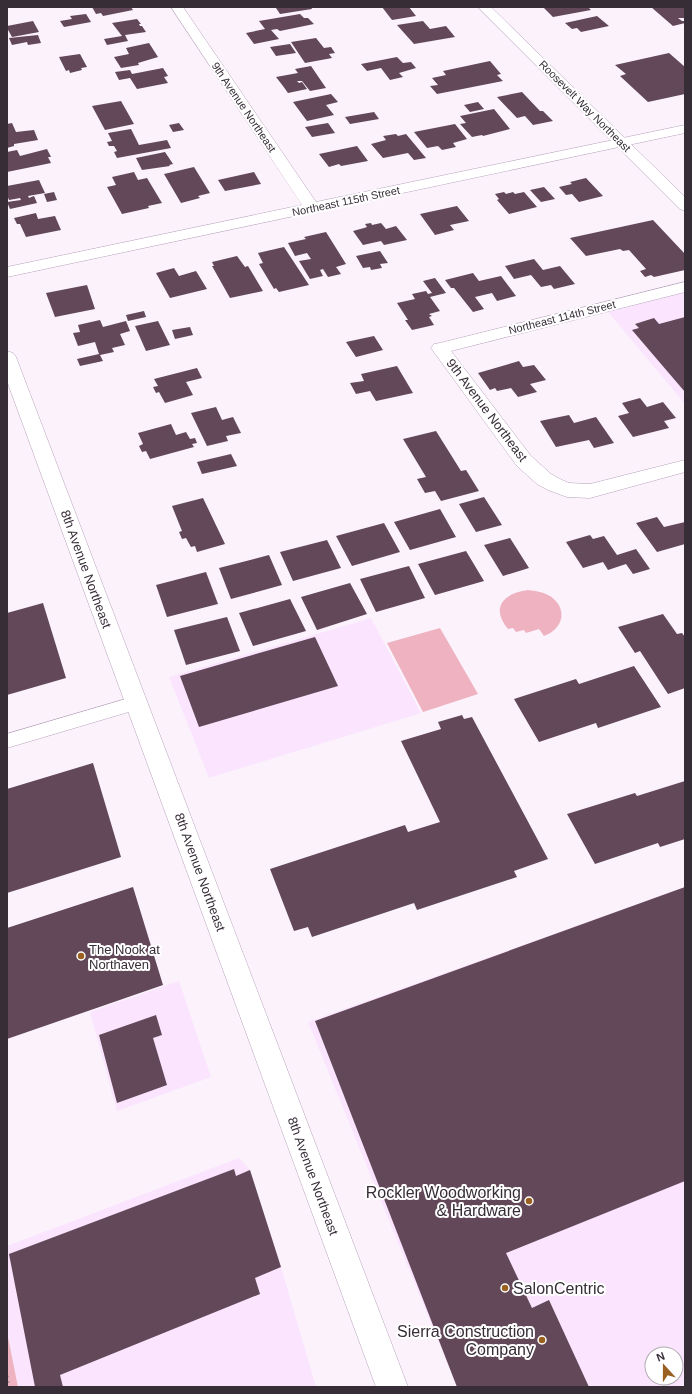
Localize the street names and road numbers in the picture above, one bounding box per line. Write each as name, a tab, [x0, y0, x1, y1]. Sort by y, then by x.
street label: Roosevelt Way Northeast	[537, 58, 633, 154]
street label: 9th Avenue Northeast	[209, 60, 279, 154]
street label: Northeast 115th Street	[291, 184, 401, 218]
street label: Northeast 114th Street	[507, 298, 617, 336]
street label: 9th Avenue Northeast	[443, 356, 531, 465]
street label: 8th Avenue Northeast	[58, 508, 115, 631]
street label: 8th Avenue Northeast	[172, 811, 229, 934]
street label: 8th Avenue Northeast	[285, 1115, 342, 1238]

